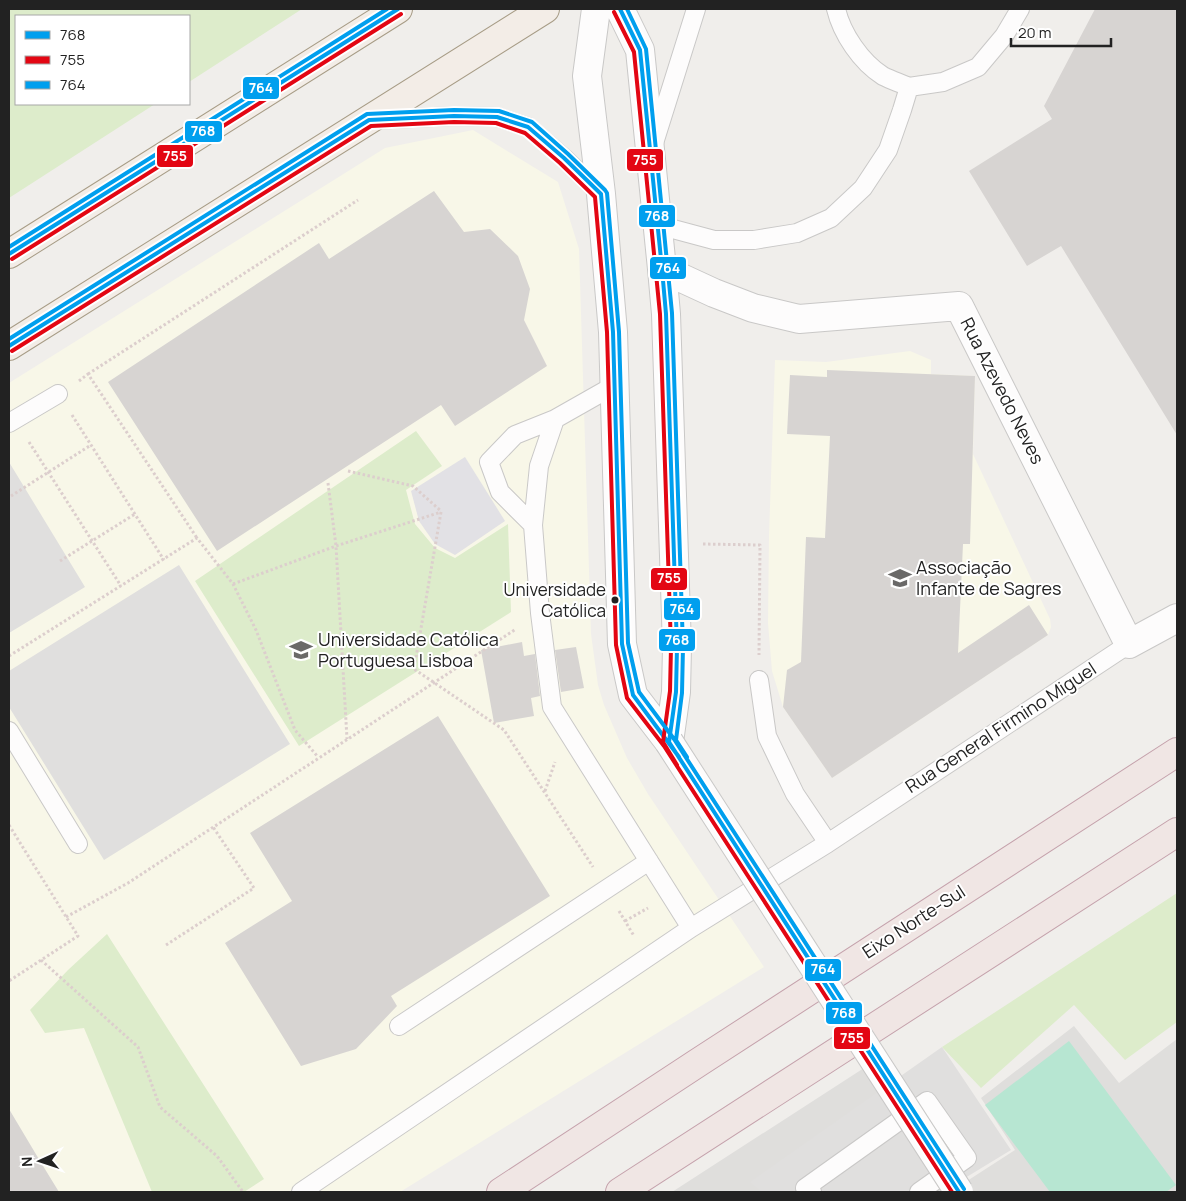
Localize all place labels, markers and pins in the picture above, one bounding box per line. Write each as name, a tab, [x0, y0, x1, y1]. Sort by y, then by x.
place label: Associação Infante de Sagres	[916, 555, 1062, 600]
school or university icon: Associação Infante de Sagres	[887, 565, 913, 591]
place label: Universidade Católica	[504, 578, 606, 622]
marker: Universidade Católica	[610, 595, 620, 605]
place label: Universidade Católica Portuguesa Lisboa	[318, 627, 499, 672]
school or university icon: Universidade Católica Portuguesa Lisboa	[288, 637, 314, 663]

